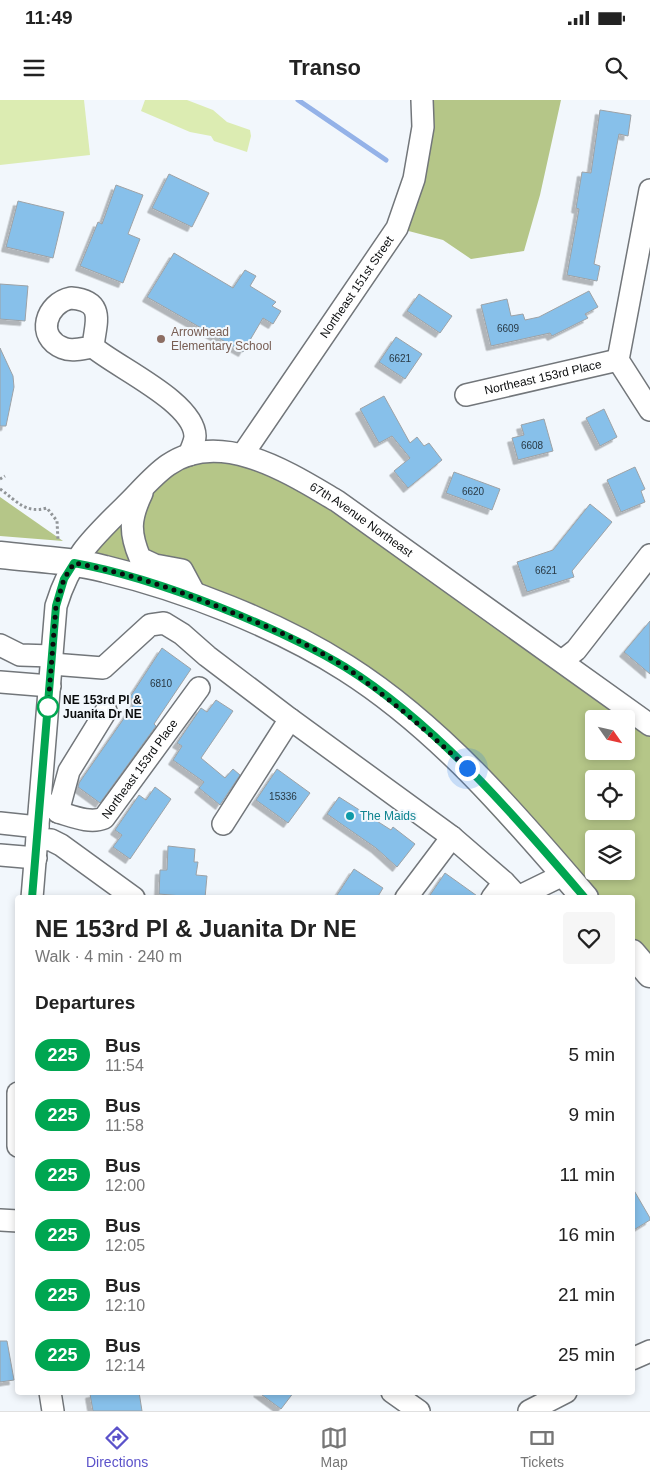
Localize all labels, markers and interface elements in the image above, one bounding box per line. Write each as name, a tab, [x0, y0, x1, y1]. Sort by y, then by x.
text: 11:49	[25, 7, 73, 28]
icon: menu	[20, 54, 48, 82]
icon: search	[602, 54, 630, 82]
text: Transo	[289, 55, 361, 80]
street label: Northeast 151st Street	[317, 233, 397, 341]
house number: 6609	[497, 323, 520, 334]
place label: Arrowhead Elementary School	[171, 325, 272, 353]
marker: Arrowhead Elementary School	[155, 333, 167, 345]
house number: 6621	[389, 353, 412, 364]
street label: Northeast 153rd Place	[483, 357, 603, 398]
house number: 6608	[521, 440, 544, 451]
street label: 67th Avenue Northeast	[307, 479, 416, 560]
house number: 6620	[462, 486, 485, 497]
house number: 6621	[535, 565, 558, 576]
house number: 6810	[150, 678, 173, 689]
place label: NE 153rd Pl & Juanita Dr NE	[63, 693, 142, 721]
marker: NE 153rd Pl & Juanita Dr NE	[37, 696, 59, 718]
north arrow	[585, 710, 635, 760]
map controls	[585, 710, 635, 880]
street label: Northeast 153rd Place	[99, 716, 181, 822]
your location	[455, 756, 480, 781]
button: locate	[585, 770, 635, 820]
house number: 15336	[269, 791, 297, 802]
place label: The Maids	[360, 809, 416, 823]
marker: The Maids	[344, 810, 356, 822]
button: layers	[585, 830, 635, 880]
button: heart	[563, 912, 615, 964]
text: NE 153rd Pl & Juanita Dr NE	[35, 915, 356, 942]
text: Walk · 4 min · 240 m	[35, 948, 182, 965]
text: Departures	[35, 992, 135, 1013]
text: Bus	[105, 1035, 141, 1056]
text: 5 min	[569, 1044, 615, 1065]
text: 225	[47, 1045, 78, 1065]
text: 11:54	[105, 1057, 144, 1074]
text: Bus	[105, 1095, 141, 1116]
text: 9 min	[569, 1104, 615, 1125]
text: 225	[47, 1105, 78, 1125]
text: 11:58	[105, 1117, 144, 1134]
text: Bus	[105, 1155, 141, 1176]
text: 11 min	[559, 1164, 615, 1185]
text: 225	[47, 1165, 78, 1185]
text: 12:00	[105, 1177, 145, 1194]
text: Bus	[105, 1215, 141, 1236]
text: 16 min	[558, 1224, 615, 1245]
text: 225	[47, 1225, 78, 1245]
text: 12:05	[105, 1237, 145, 1254]
text: Bus	[105, 1275, 141, 1296]
text: 21 min	[558, 1284, 615, 1305]
text: 225	[47, 1285, 78, 1305]
text: 12:10	[105, 1297, 145, 1314]
text: Bus	[105, 1335, 141, 1356]
text: 25 min	[558, 1344, 615, 1365]
text: 225	[47, 1345, 78, 1365]
text: 12:14	[105, 1357, 145, 1374]
tab: Directions	[86, 1424, 148, 1470]
tab: Map	[320, 1424, 348, 1470]
tab: Tickets	[520, 1424, 564, 1470]

